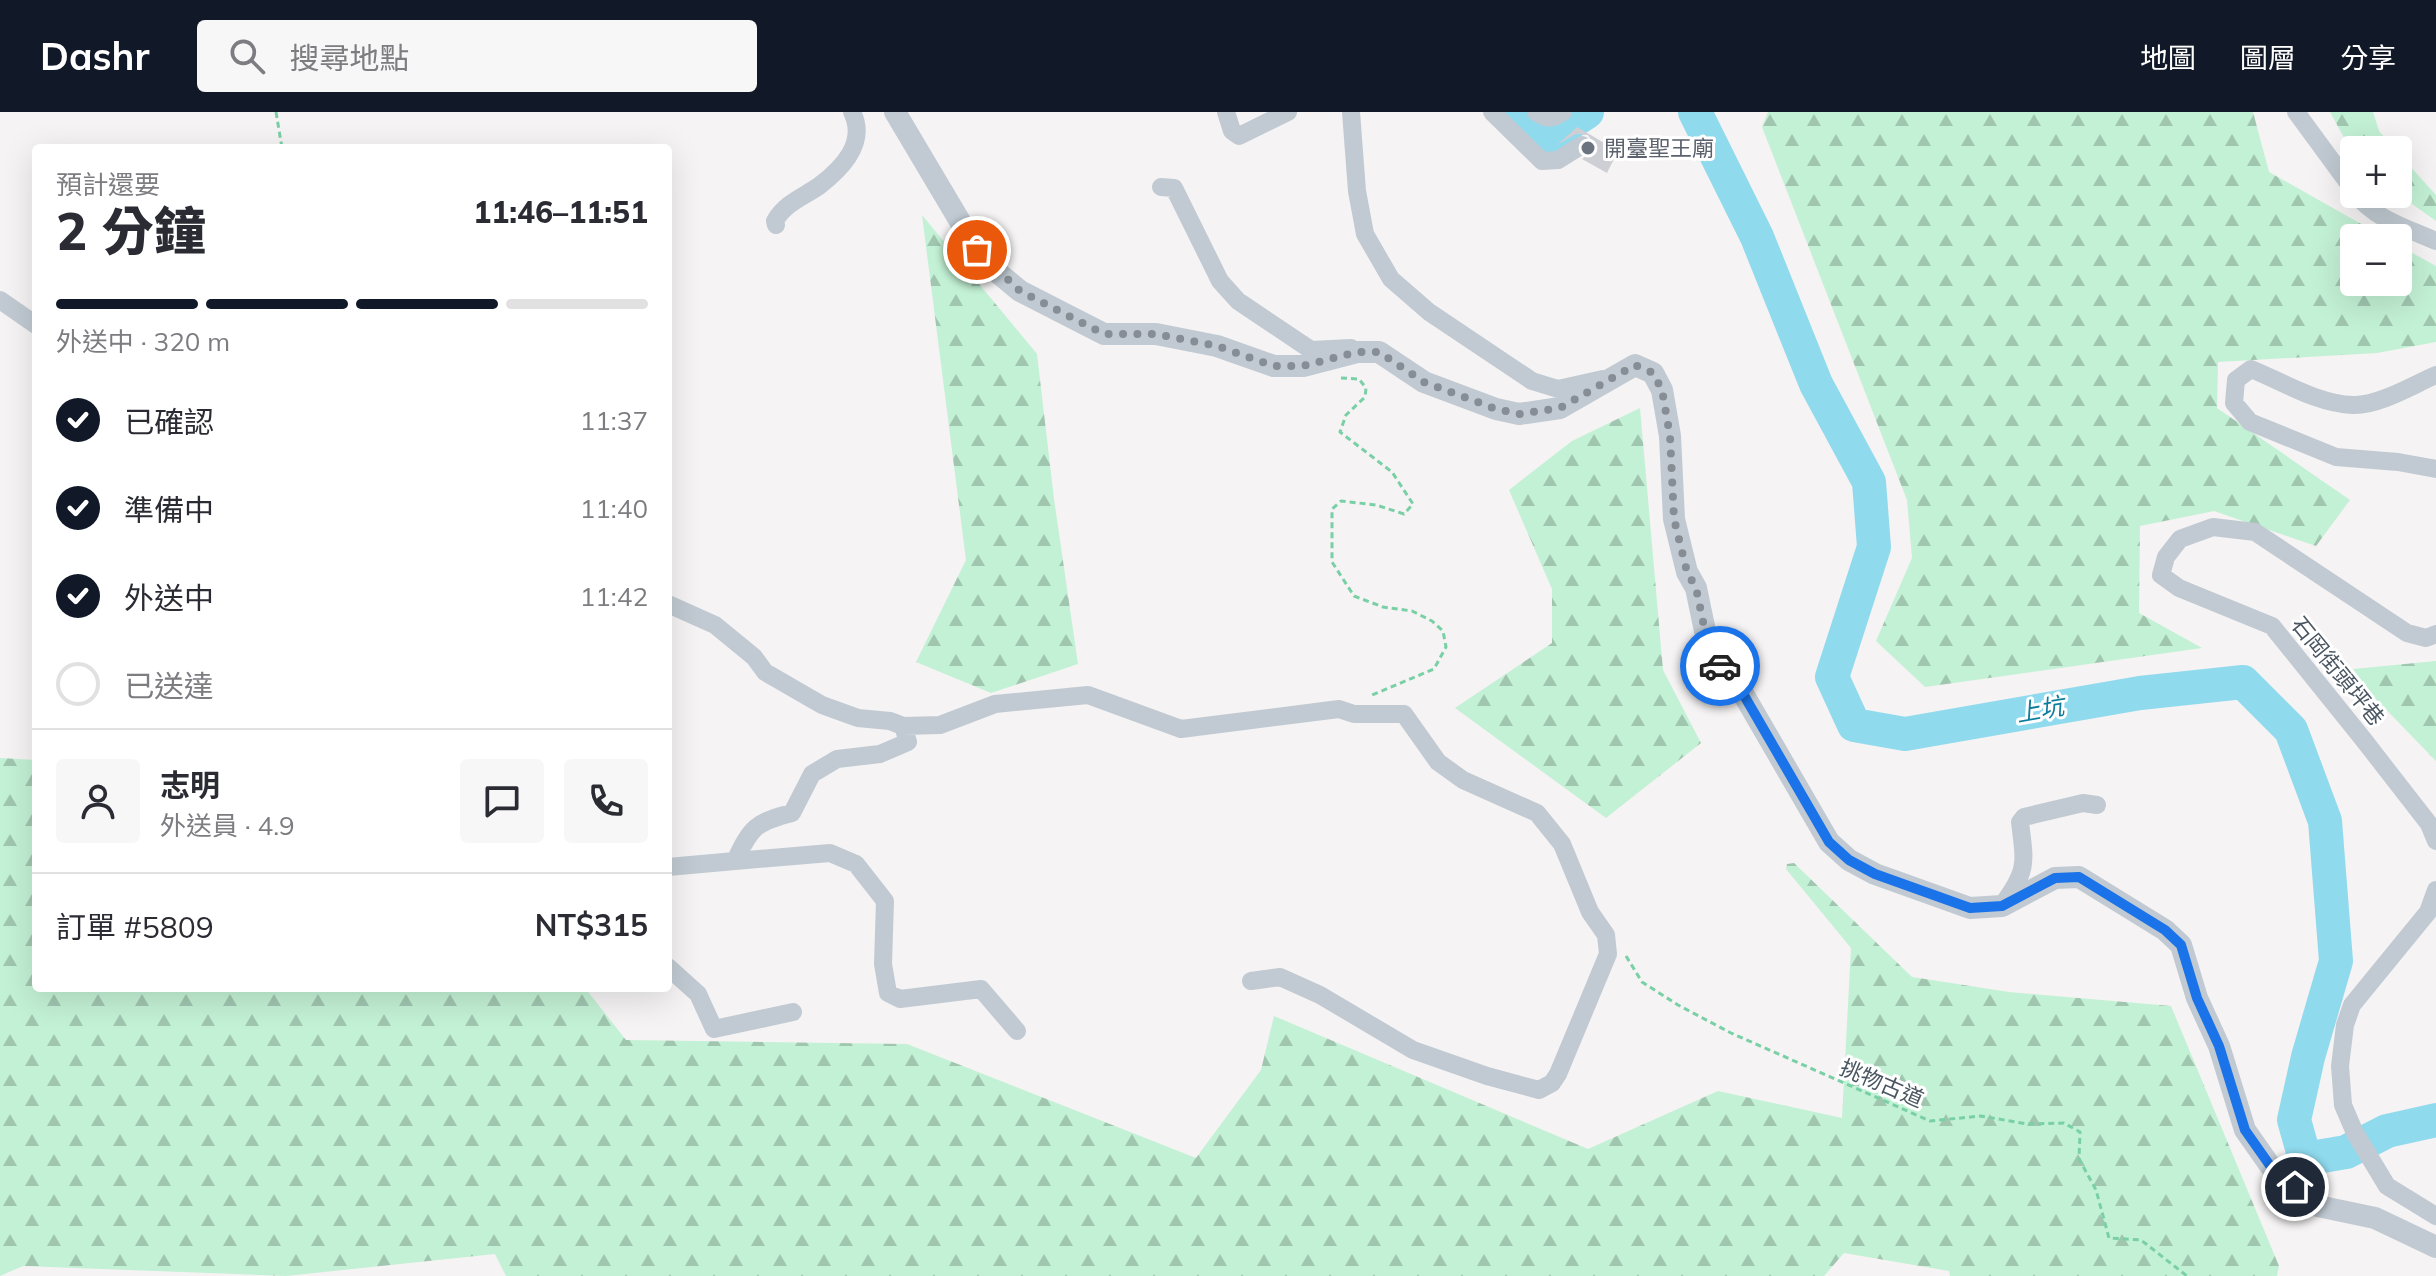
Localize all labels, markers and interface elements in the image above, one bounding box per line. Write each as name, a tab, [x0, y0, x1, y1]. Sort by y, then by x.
search box	[197, 20, 757, 92]
text: Dashr	[40, 32, 149, 80]
icon: search	[225, 34, 269, 78]
text: 搜尋地點	[289, 39, 409, 77]
text: 地圖	[2140, 40, 2196, 75]
text: 圖層	[2240, 40, 2296, 75]
text: 分享	[2340, 40, 2396, 75]
place label: 開臺聖王廟	[1604, 134, 1714, 162]
map controls	[2340, 136, 2412, 296]
button: +	[2340, 136, 2412, 208]
marker: 開臺聖王廟	[1579, 139, 1597, 157]
text: 預計還要	[56, 168, 160, 201]
text: 11:46–11:51	[473, 193, 648, 231]
text: 2 分鐘	[56, 198, 206, 263]
pin	[943, 216, 1011, 284]
button: −	[2340, 224, 2412, 296]
icon: bag	[955, 228, 999, 272]
text: 外送中 · 320 m	[56, 325, 230, 358]
icon: check	[56, 398, 100, 442]
text: 已確認	[124, 403, 214, 441]
text: 11:37	[580, 404, 648, 437]
icon: check	[56, 486, 100, 530]
text: 準備中	[124, 491, 214, 529]
text: 11:40	[580, 492, 648, 525]
icon: check	[56, 574, 100, 618]
text: 外送中	[124, 579, 214, 617]
text: 11:42	[580, 580, 648, 613]
street label: 石岡街頭坪巷	[2286, 611, 2390, 731]
courier	[1680, 626, 1760, 706]
icon: car	[1698, 644, 1742, 688]
text: 已送達	[124, 667, 214, 705]
water label: 上坑	[2014, 690, 2069, 728]
button: person	[56, 759, 140, 843]
button: chat	[460, 759, 544, 843]
button: phone	[564, 759, 648, 843]
text: 志明	[160, 766, 220, 804]
text: 外送員 · 4.9	[160, 809, 295, 842]
text: NT$315	[535, 906, 648, 944]
text: 訂單 #5809	[56, 908, 214, 946]
street label: 挑物古道	[1836, 1053, 1928, 1113]
pin	[2261, 1153, 2329, 1221]
icon: home	[2273, 1165, 2317, 1209]

